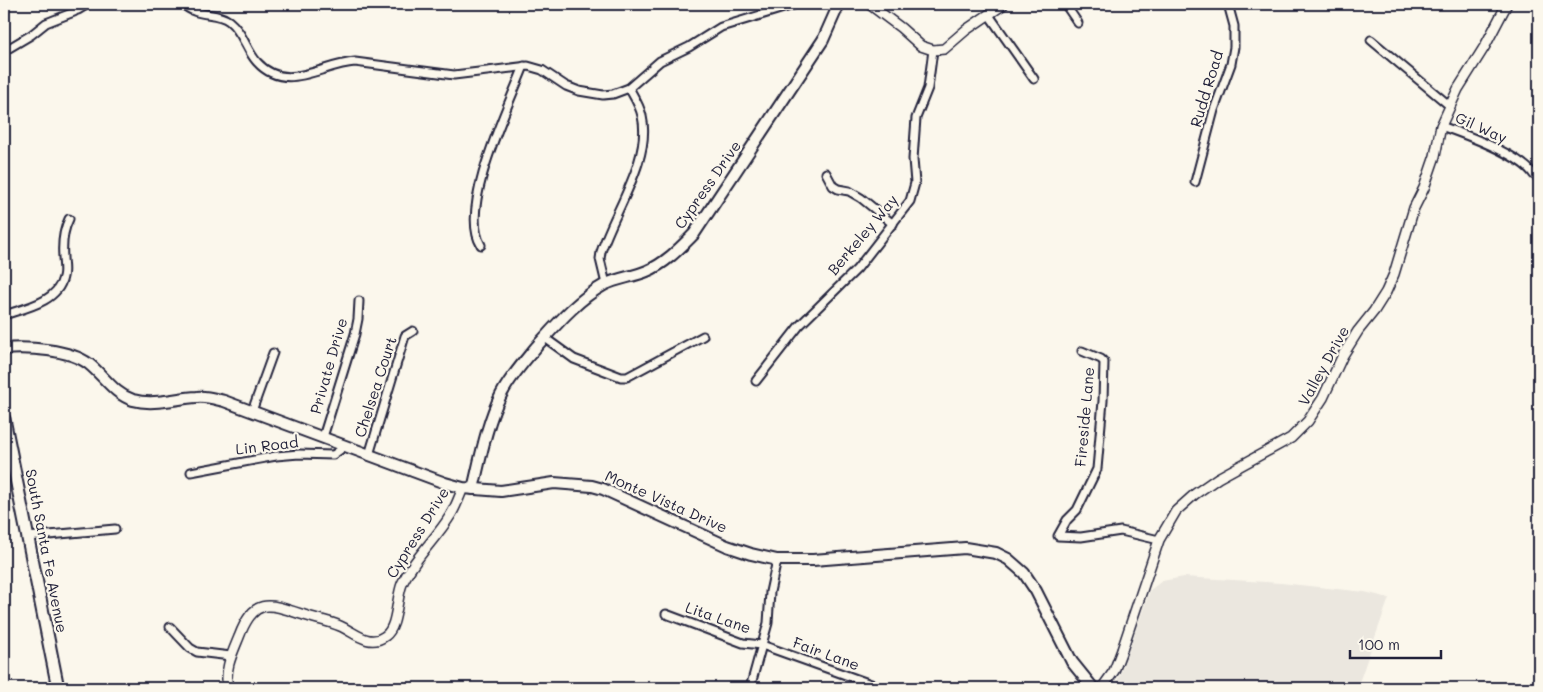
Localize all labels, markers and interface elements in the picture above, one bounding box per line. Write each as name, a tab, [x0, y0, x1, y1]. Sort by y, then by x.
street label: Rudd Road	[1185, 48, 1227, 129]
street label: Gil Way	[1452, 107, 1511, 147]
street label: Cypress Drive	[669, 136, 745, 233]
street label: Berkeley Way	[823, 190, 902, 279]
street label: Private Drive	[305, 315, 351, 416]
street label: Valley Drive	[1293, 322, 1353, 409]
street label: Chelsea Court	[349, 334, 401, 440]
street label: Fireside Lane	[1070, 366, 1098, 468]
street label: Lin Road	[234, 431, 299, 459]
street label: Monte Vista Drive	[602, 465, 731, 537]
street label: South Santa Fe Avenue	[21, 467, 73, 634]
street label: Cypress Drive	[381, 483, 453, 582]
street label: Lita Lane	[683, 597, 754, 638]
scale bar	[1350, 627, 1442, 659]
street label: Fair Lane	[790, 632, 862, 674]
text: 100 m	[1358, 634, 1400, 654]

